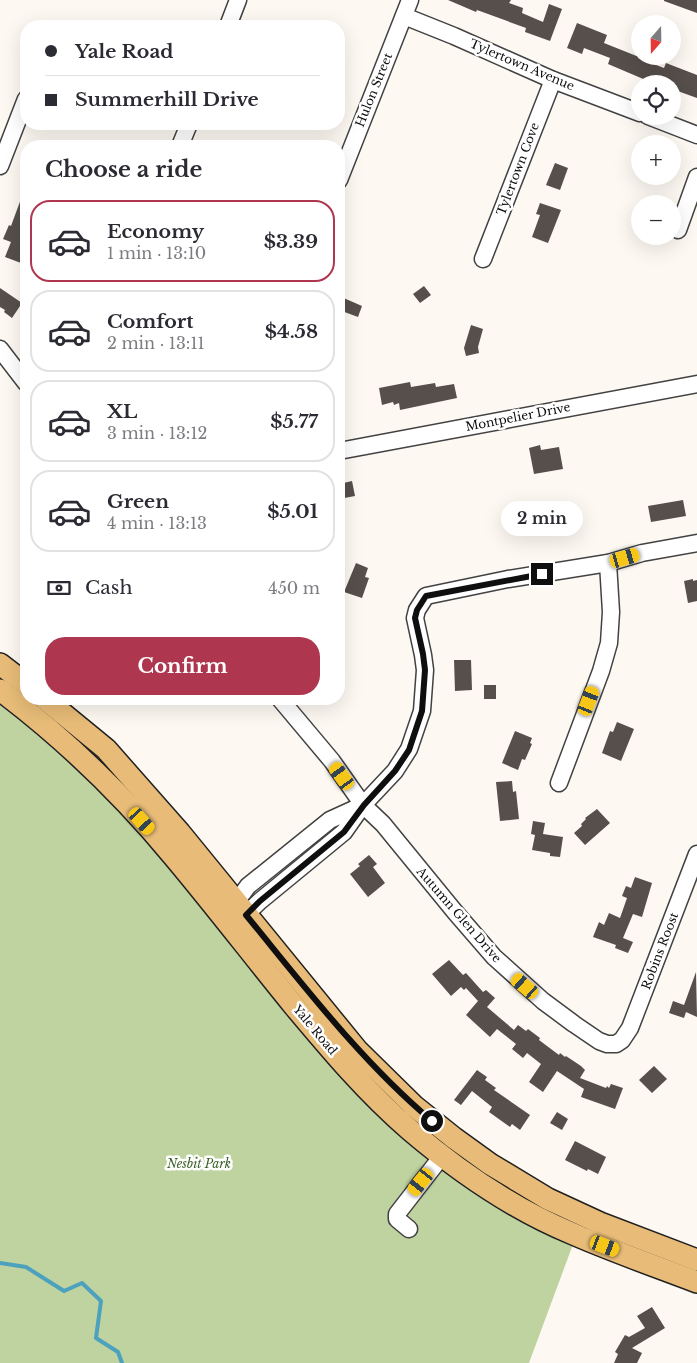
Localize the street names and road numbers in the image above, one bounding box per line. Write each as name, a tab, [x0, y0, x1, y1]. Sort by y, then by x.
street label: Tylertown Avenue	[468, 36, 577, 93]
street label: Hulon Street	[352, 50, 395, 129]
street label: Tylertown Cove	[493, 120, 542, 217]
street label: Montpelier Drive	[464, 399, 572, 434]
street label: Autumn Glen Drive	[413, 863, 505, 966]
street label: Robins Roost	[638, 910, 681, 991]
street label: Yale Road	[290, 1001, 341, 1058]

